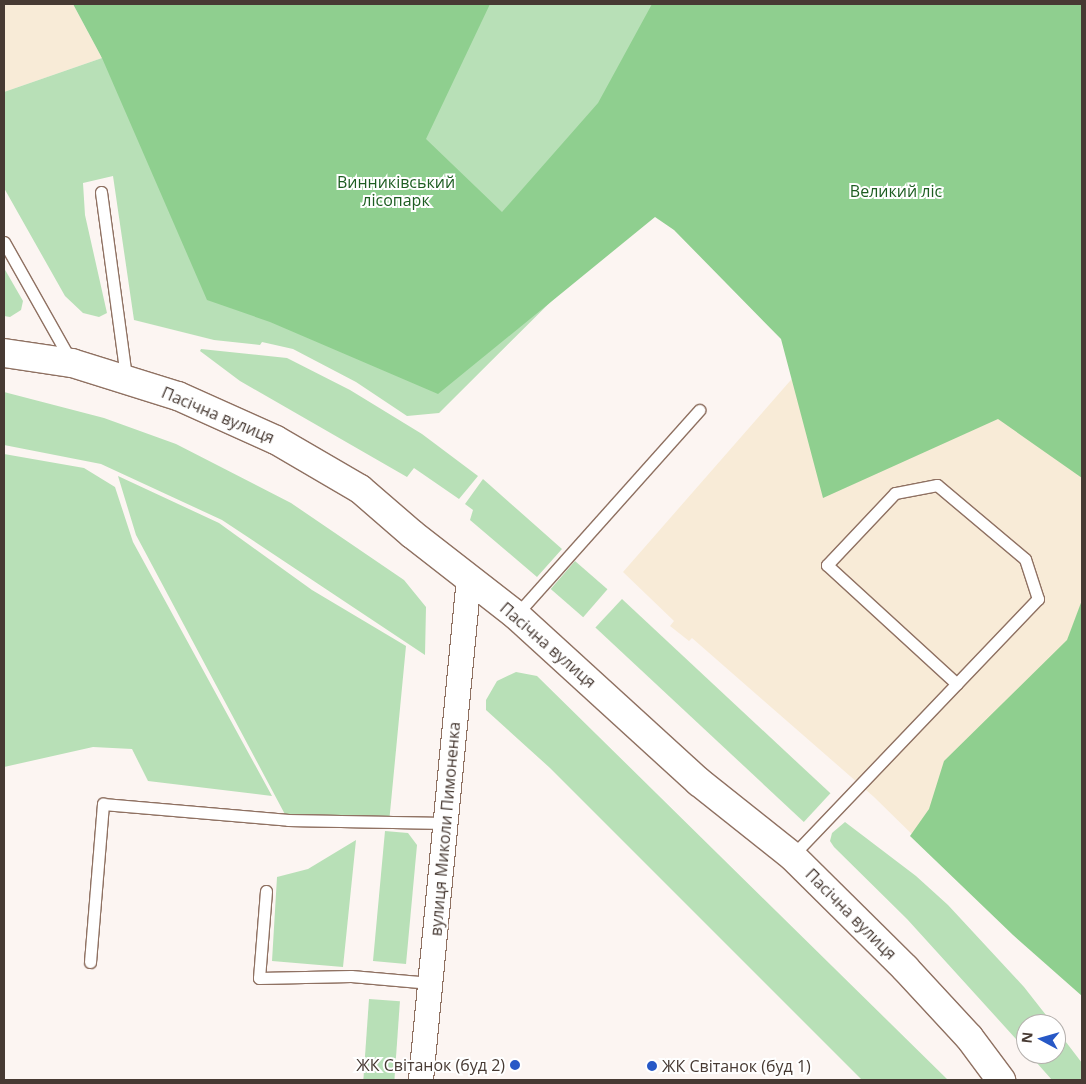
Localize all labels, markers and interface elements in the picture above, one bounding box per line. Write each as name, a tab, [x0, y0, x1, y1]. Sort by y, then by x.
park label: Винниківський лісопарк	[337, 172, 455, 210]
park label: Великий ліс	[850, 181, 942, 201]
street label: Пасічна вулиця	[159, 383, 277, 447]
street label: Пасічна вулиця	[496, 598, 600, 692]
street label: вулиця Миколи Пимоненка	[426, 721, 464, 937]
street label: Пасічна вулиця	[802, 865, 900, 963]
north arrow	[1016, 1014, 1066, 1064]
text: N	[1017, 1031, 1037, 1044]
place label: ЖК Світанок (буд 2)	[356, 1055, 505, 1075]
place label: ЖК Світанок (буд 1)	[662, 1056, 811, 1076]
marker: ЖК Світанок (буд 2)	[509, 1059, 521, 1071]
marker: ЖК Світанок (буд 1)	[646, 1060, 658, 1072]

